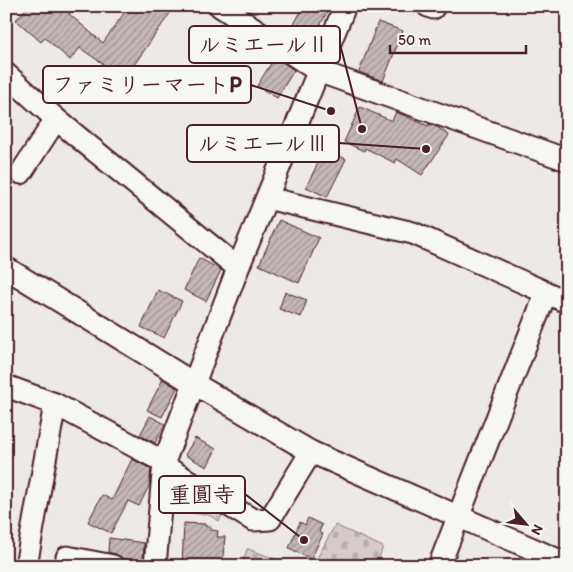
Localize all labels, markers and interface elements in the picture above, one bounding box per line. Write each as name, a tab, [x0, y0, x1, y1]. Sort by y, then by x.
scale bar	[390, 22, 527, 54]
callout: ルミエールⅡ	[189, 26, 340, 63]
text: ルミエールⅡ	[199, 31, 329, 58]
text: 50 m	[398, 31, 431, 49]
callout: ファミリーマートP	[43, 66, 251, 103]
text: ファミリーマートP	[52, 71, 242, 98]
callout: ルミエールⅢ	[187, 125, 339, 162]
text: ルミエールⅢ	[198, 130, 328, 157]
callout: 重圓寺	[159, 476, 245, 513]
text: 重圓寺	[169, 481, 235, 508]
north arrow	[500, 500, 550, 550]
text: N	[527, 522, 547, 538]

